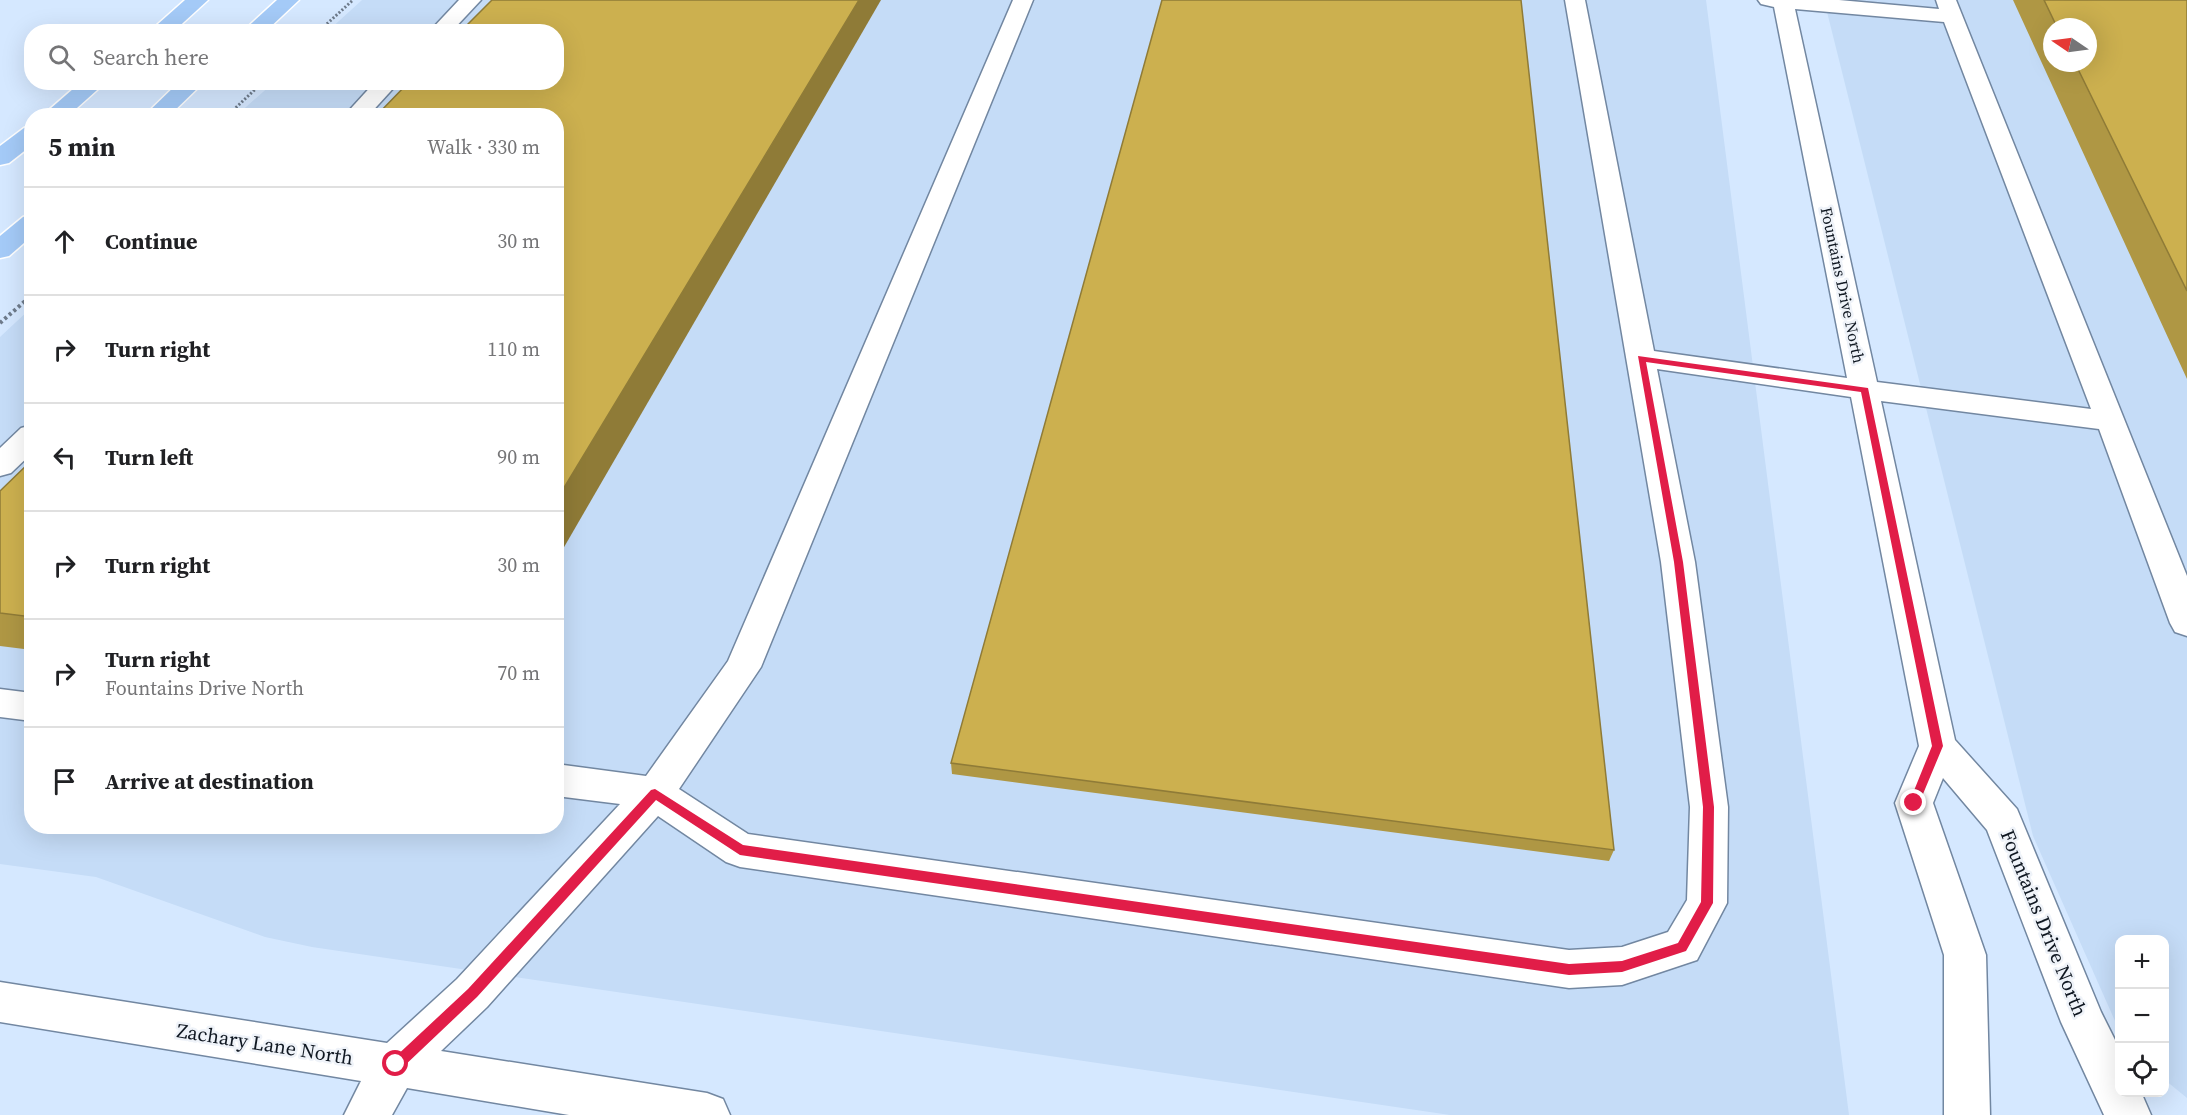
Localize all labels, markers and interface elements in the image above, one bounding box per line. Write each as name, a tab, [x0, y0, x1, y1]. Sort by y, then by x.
north arrow	[2043, 18, 2097, 72]
search box	[24, 24, 564, 90]
icon: search	[45, 41, 78, 74]
text: Search here	[93, 42, 209, 72]
text: 5 min	[48, 129, 115, 165]
text: Walk · 330 m	[427, 133, 540, 161]
street label: Fountains Drive North	[1816, 205, 1870, 366]
icon: ahead	[48, 225, 81, 258]
text: Continue	[105, 226, 198, 256]
text: 30 m	[497, 227, 540, 255]
icon: right	[48, 333, 81, 366]
text: Turn right	[105, 334, 210, 364]
text: 110 m	[487, 335, 540, 363]
icon: left	[48, 441, 81, 474]
text: Turn left	[105, 442, 193, 472]
text: 90 m	[497, 443, 540, 471]
icon: right	[48, 549, 81, 582]
text: Turn right	[105, 550, 210, 580]
text: 30 m	[497, 551, 540, 579]
text: Turn right	[105, 644, 210, 674]
icon: right	[48, 657, 81, 690]
text: 70 m	[497, 659, 540, 687]
text: Fountains Drive North	[105, 674, 304, 702]
icon: arrive	[48, 765, 81, 798]
text: Arrive at destination	[105, 766, 314, 796]
route end	[1900, 789, 1926, 815]
street label: Fountains Drive North	[1994, 826, 2094, 1020]
map controls	[2115, 935, 2169, 1097]
button: +	[2115, 935, 2169, 989]
button: −	[2115, 989, 2169, 1043]
street label: Zachary Lane North	[175, 1016, 355, 1072]
button: locate	[2115, 1043, 2169, 1097]
route start	[382, 1050, 408, 1076]

